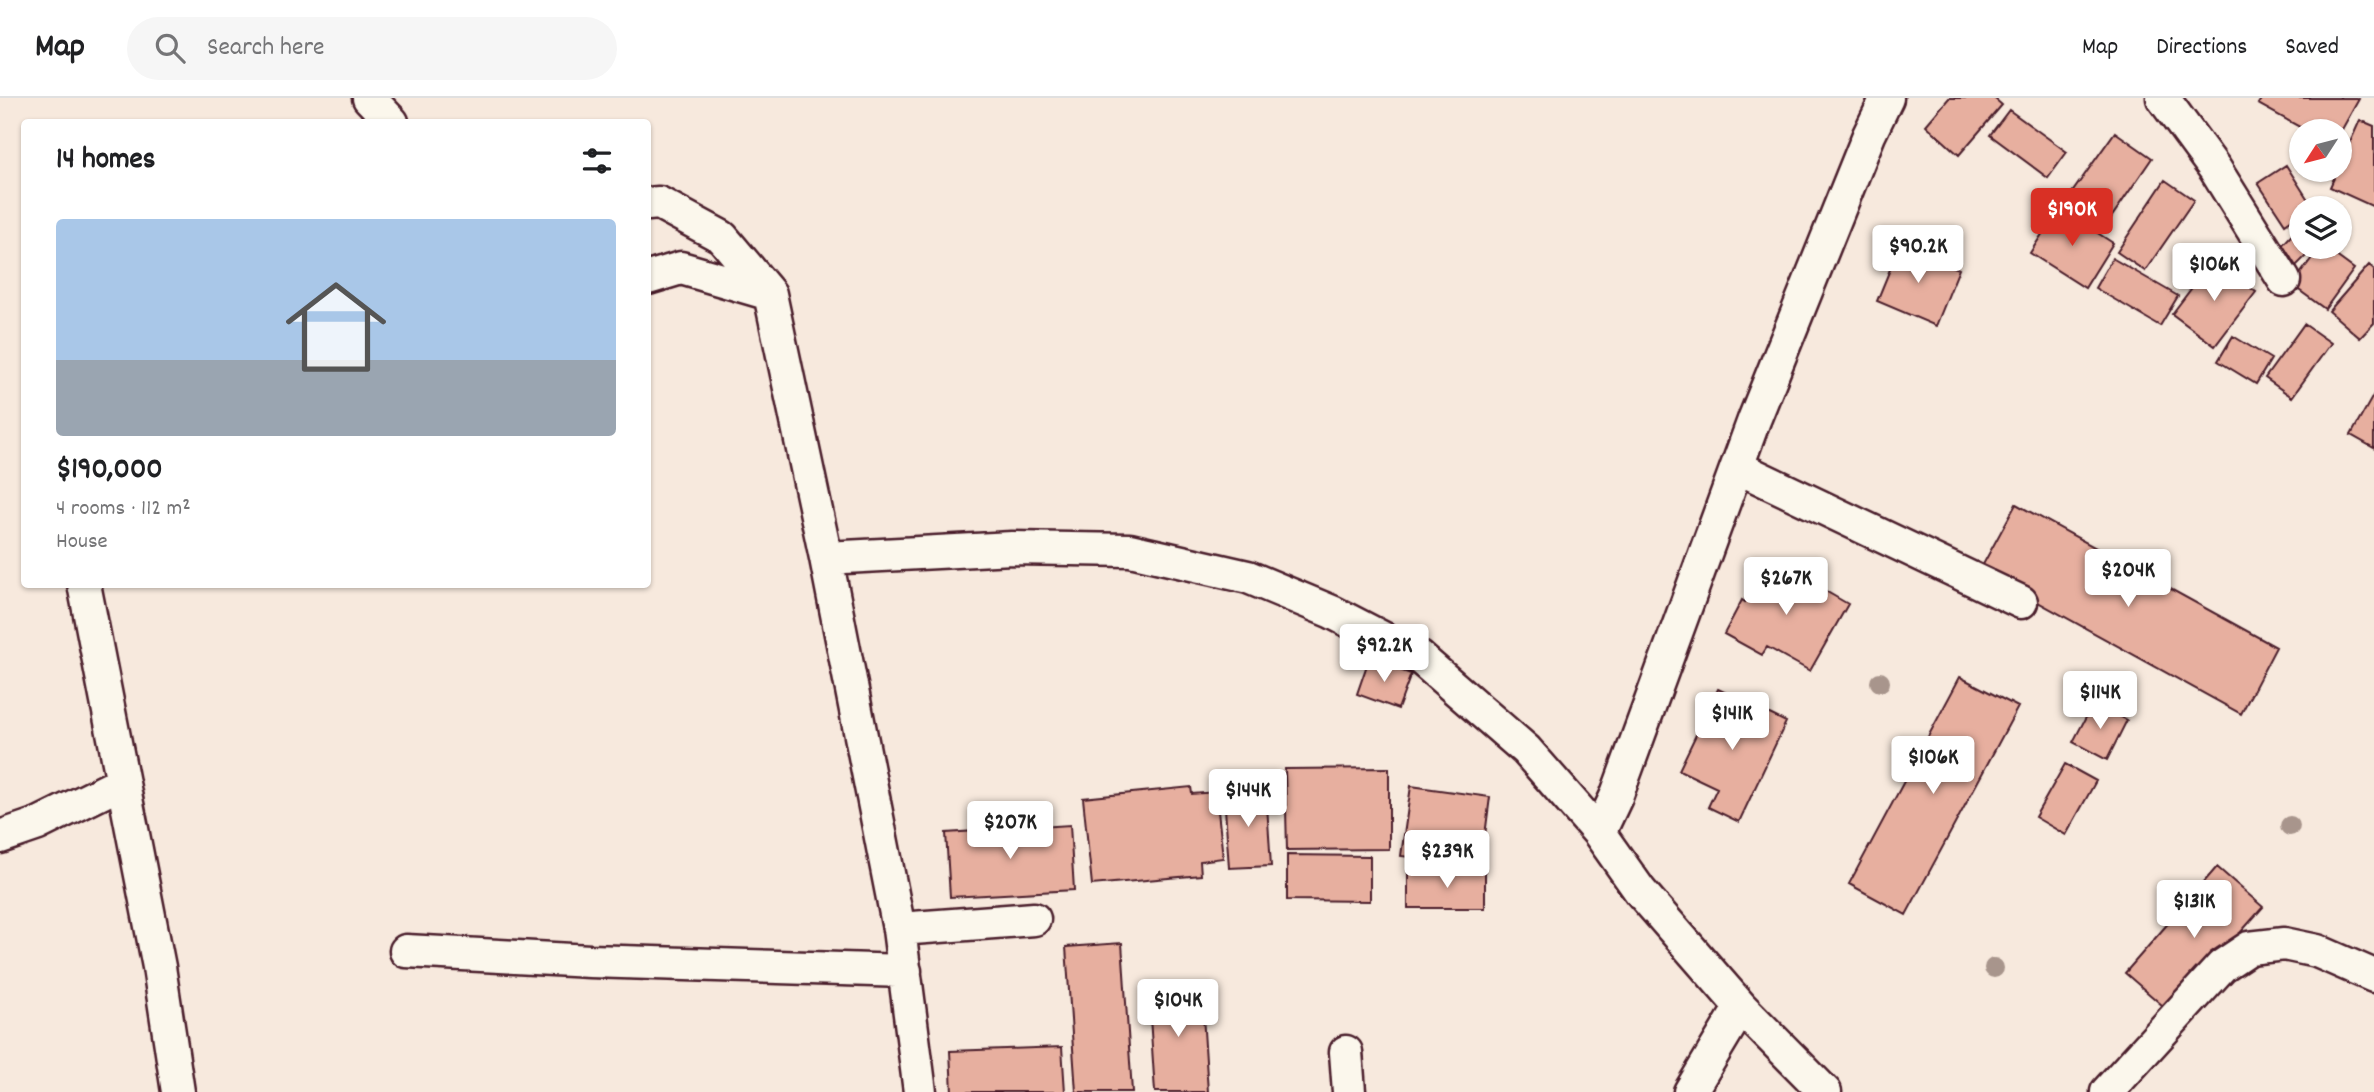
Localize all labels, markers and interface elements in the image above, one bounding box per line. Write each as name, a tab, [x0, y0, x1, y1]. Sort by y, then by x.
search box	[127, 17, 617, 80]
text: Map	[35, 25, 85, 72]
icon: search	[151, 29, 189, 67]
text: Search here	[207, 30, 325, 67]
text: Map	[2082, 31, 2118, 65]
text: Directions	[2156, 31, 2247, 65]
text: Saved	[2285, 31, 2339, 65]
north arrow	[2289, 119, 2352, 182]
map controls	[2289, 119, 2352, 259]
text: 14 homes	[56, 140, 155, 183]
icon: filters	[578, 142, 616, 180]
pin: $190K	[2023, 188, 2121, 248]
text: $190K	[2047, 194, 2097, 227]
button: layers	[2289, 196, 2352, 259]
pin: $90.2K	[1861, 226, 1975, 285]
text: $90.2K	[1888, 231, 1948, 264]
pin: $106K	[2165, 244, 2263, 303]
text: $106K	[2188, 249, 2240, 282]
icon: home	[273, 264, 399, 390]
text: $190,000	[56, 450, 163, 493]
text: 4 rooms · 112 m²	[56, 493, 191, 526]
text: House	[56, 526, 108, 559]
pin: $204K	[2079, 550, 2177, 609]
text: $204K	[2101, 555, 2155, 588]
pin: $267K	[1737, 558, 1835, 617]
text: $267K	[1760, 563, 1812, 596]
pin: $92.2K	[1327, 624, 1441, 684]
text: $92.2K	[1356, 630, 1412, 663]
pin: $114K	[2051, 672, 2149, 731]
text: $114K	[2079, 677, 2121, 710]
pin: $141K	[1683, 692, 1781, 752]
text: $141K	[1711, 698, 1753, 731]
pin: $106K	[1884, 736, 1982, 796]
text: $106K	[1907, 742, 1959, 775]
pin: $144K	[1199, 770, 1297, 829]
text: $144K	[1225, 775, 1271, 808]
pin: $207K	[961, 802, 1059, 861]
text: $207K	[983, 807, 1037, 840]
pin: $239K	[1398, 830, 1496, 890]
text: $239K	[1420, 836, 1474, 869]
pin: $131K	[2145, 880, 2243, 940]
text: $131K	[2173, 886, 2215, 919]
pin: $104K	[1129, 979, 1227, 1039]
text: $104K	[1153, 985, 1203, 1018]

